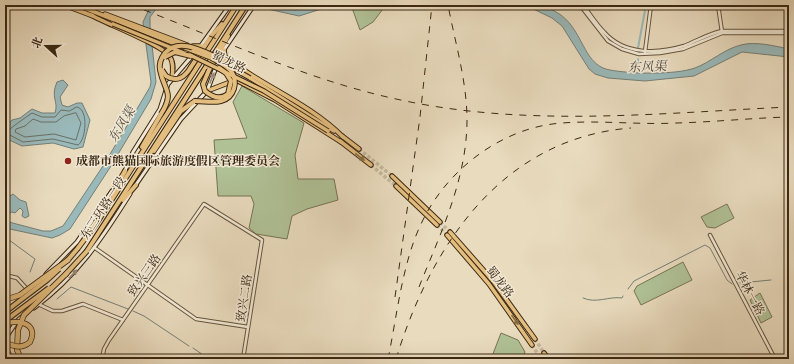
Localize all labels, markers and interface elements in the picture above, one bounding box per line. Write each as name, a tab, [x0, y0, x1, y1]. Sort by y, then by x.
north arrow	[26, 26, 66, 66]
text: 北	[29, 35, 45, 50]
street label: 蜀龙路	[210, 48, 248, 76]
water label: 东风渠	[627, 58, 669, 76]
one-way arrow	[210, 71, 216, 83]
water label: 东风渠	[105, 102, 140, 145]
one-way arrow	[355, 153, 366, 161]
place label: 成都市熊猫国际旅游度假区管理委员会	[76, 154, 280, 168]
marker: 成都市熊猫国际旅游度假区管理委员会	[63, 156, 73, 166]
street label: 东三环路一段	[78, 174, 128, 242]
street label: 致兴三路	[124, 251, 164, 299]
street label: 蜀龙路	[483, 264, 517, 300]
one-way arrow	[68, 269, 78, 279]
street label: 华林一路	[733, 269, 767, 317]
street label: 致兴二路	[233, 273, 255, 323]
one-way arrow	[511, 314, 519, 325]

